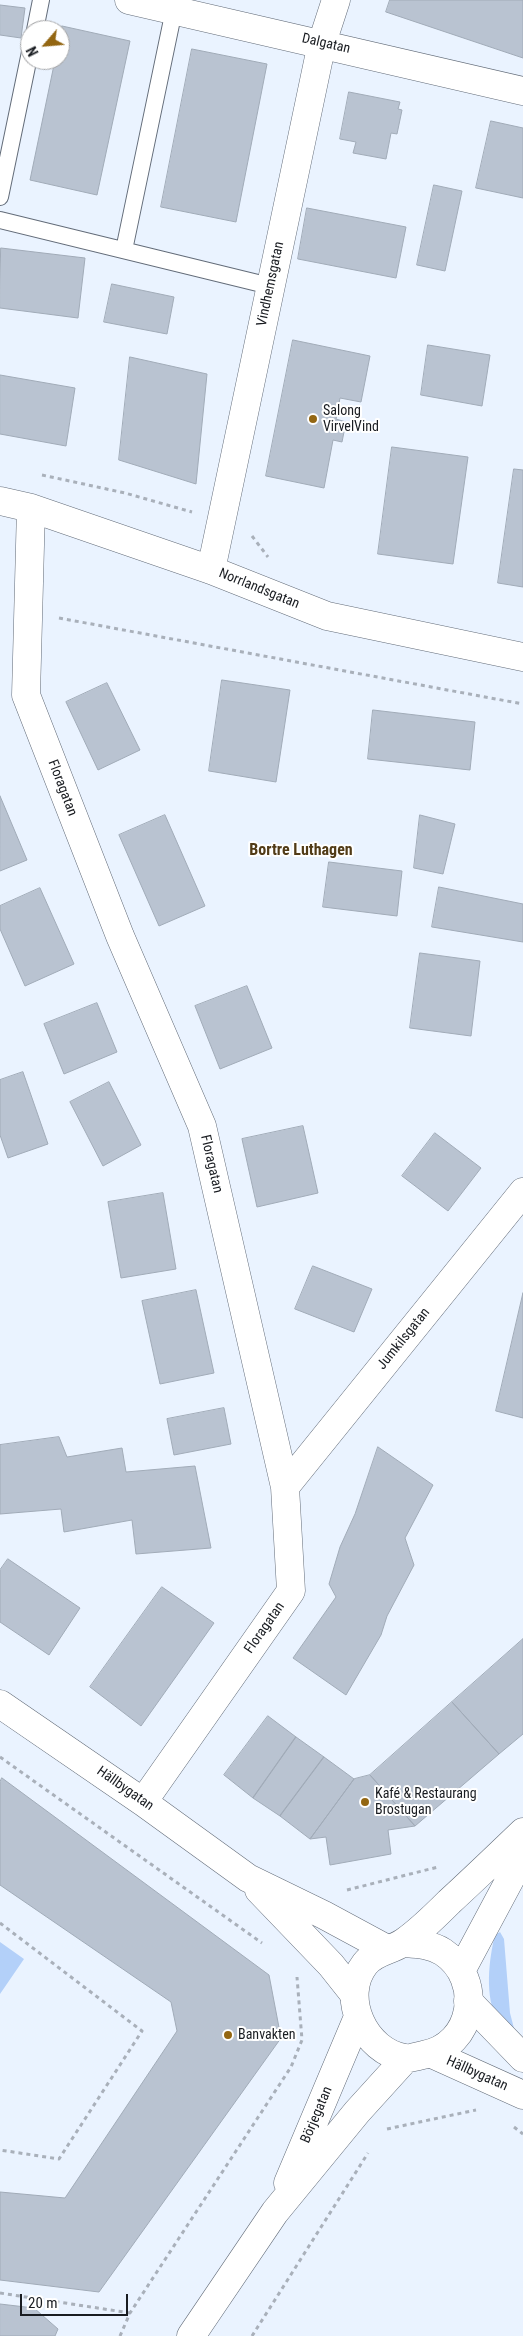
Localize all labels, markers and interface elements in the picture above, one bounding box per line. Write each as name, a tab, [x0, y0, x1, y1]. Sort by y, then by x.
north arrow	[20, 20, 70, 70]
street label: Dalgatan	[300, 30, 352, 58]
text: N	[23, 44, 42, 59]
street label: Vindhemsgatan	[254, 240, 288, 328]
place label: Salong VirvelVind	[323, 403, 379, 436]
marker: Salong VirvelVind	[307, 413, 319, 425]
street label: Norrlandsgatan	[216, 565, 302, 613]
street label: Floragatan	[44, 757, 80, 819]
district label: Bortre Luthagen	[249, 841, 353, 861]
street label: Floragatan	[196, 1133, 226, 1195]
street label: Jumkilsgatan	[374, 1305, 434, 1373]
street label: Floragatan	[241, 1599, 289, 1657]
street label: Hällbygatan	[93, 1763, 157, 1815]
place label: Kafé & Restaurang Brostugan	[375, 1786, 477, 1818]
marker: Kafé & Restaurang Brostugan	[359, 1796, 371, 1808]
place label: Banvakten	[238, 2027, 296, 2043]
marker: Banvakten	[222, 2029, 234, 2041]
street label: Hällbygatan	[444, 2053, 510, 2095]
street label: Börjegatan	[298, 2084, 336, 2146]
scale bar	[22, 2284, 130, 2316]
text: 20 m	[28, 2294, 58, 2312]

